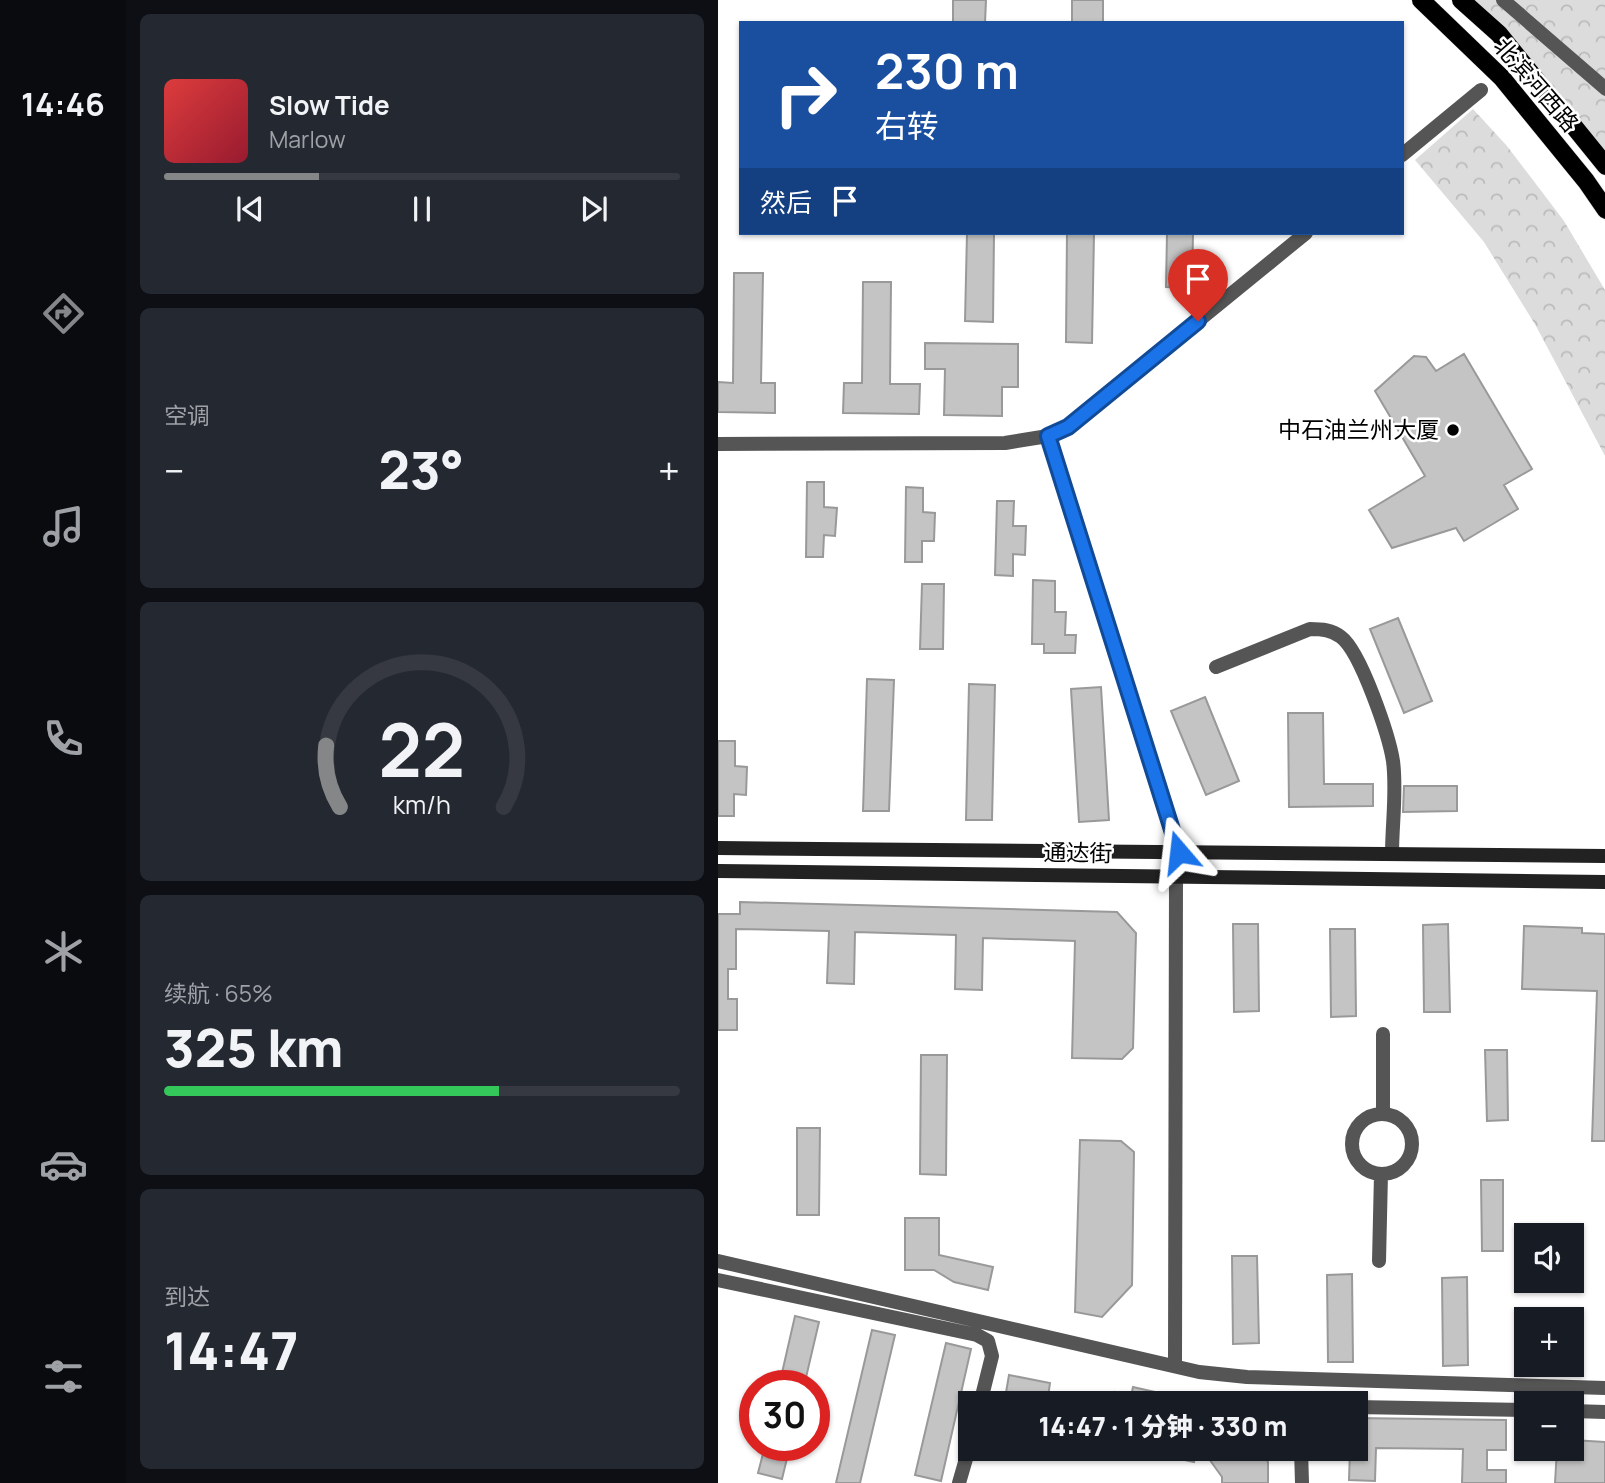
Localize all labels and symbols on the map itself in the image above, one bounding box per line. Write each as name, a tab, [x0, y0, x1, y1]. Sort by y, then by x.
street label: 北滨河西路	[1487, 30, 1587, 138]
pin	[1168, 249, 1228, 321]
place label: 中石油兰州大厦	[1278, 413, 1439, 445]
marker: 中石油兰州大厦	[1445, 422, 1461, 438]
position arrow	[1142, 815, 1216, 889]
street label: 通达街	[1043, 835, 1113, 869]
speed limit sign: 30	[739, 1370, 830, 1461]

